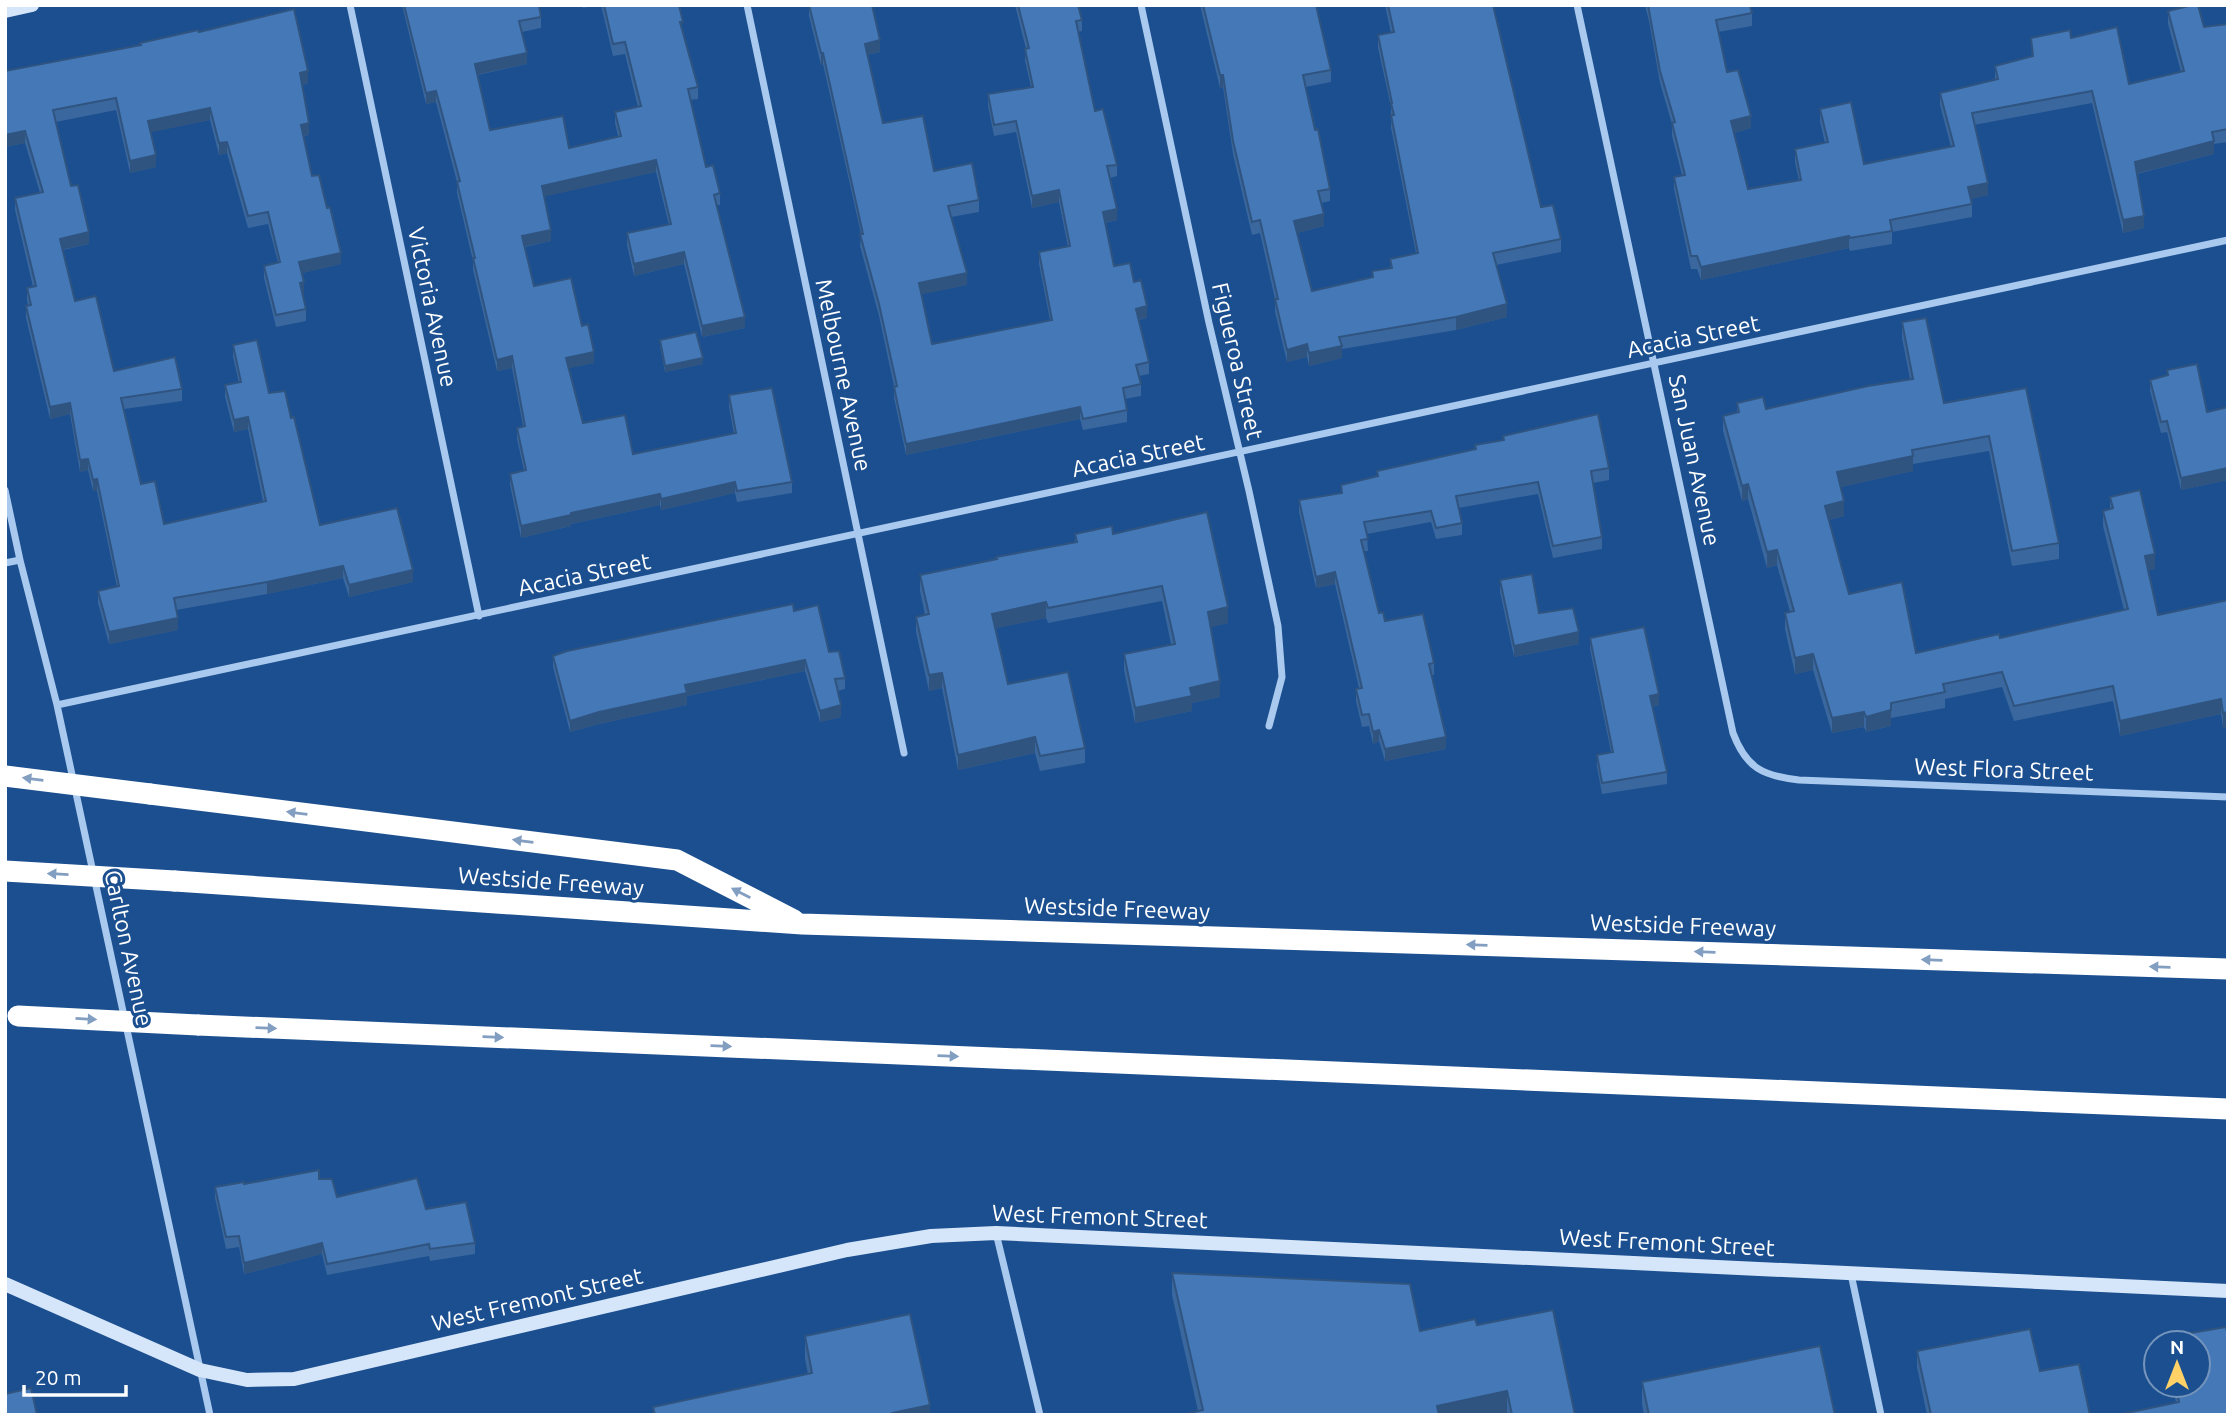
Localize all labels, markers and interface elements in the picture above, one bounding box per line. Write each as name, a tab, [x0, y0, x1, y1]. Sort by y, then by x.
street label: Victoria Avenue	[404, 225, 462, 389]
street label: Melbourne Avenue	[811, 277, 877, 473]
street label: Figueroa Street	[1208, 280, 1268, 442]
street label: Acacia Street	[1624, 310, 1762, 362]
street label: San Juan Avenue	[1665, 372, 1725, 548]
street label: Acacia Street	[1069, 429, 1207, 481]
street label: Acacia Street	[515, 548, 653, 600]
street label: West Flora Street	[1914, 753, 2094, 785]
one-way arrow	[22, 774, 44, 785]
one-way arrow	[286, 807, 308, 818]
one-way arrow	[512, 836, 534, 847]
street label: Westside Freeway	[457, 862, 645, 900]
street label: Carlton Avenue	[100, 868, 158, 1028]
one-way arrow	[46, 869, 68, 880]
one-way arrow	[731, 887, 751, 899]
street label: Westside Freeway	[1024, 892, 1210, 924]
street label: Westside Freeway	[1590, 909, 1776, 941]
one-way arrow	[1466, 940, 1488, 951]
one-way arrow	[1694, 947, 1716, 958]
one-way arrow	[1921, 954, 1943, 965]
one-way arrow	[2148, 961, 2170, 972]
one-way arrow	[76, 1014, 98, 1025]
one-way arrow	[255, 1022, 277, 1033]
one-way arrow	[483, 1031, 505, 1042]
one-way arrow	[710, 1041, 732, 1052]
one-way arrow	[937, 1050, 959, 1061]
street label: West Fremont Street	[992, 1200, 1208, 1232]
street label: West Fremont Street	[1559, 1224, 1775, 1260]
street label: West Fremont Street	[429, 1263, 645, 1335]
north arrow	[2142, 1329, 2212, 1399]
text: N	[2170, 1336, 2184, 1358]
scale bar	[24, 1354, 126, 1398]
text: 20 m	[35, 1365, 82, 1389]

